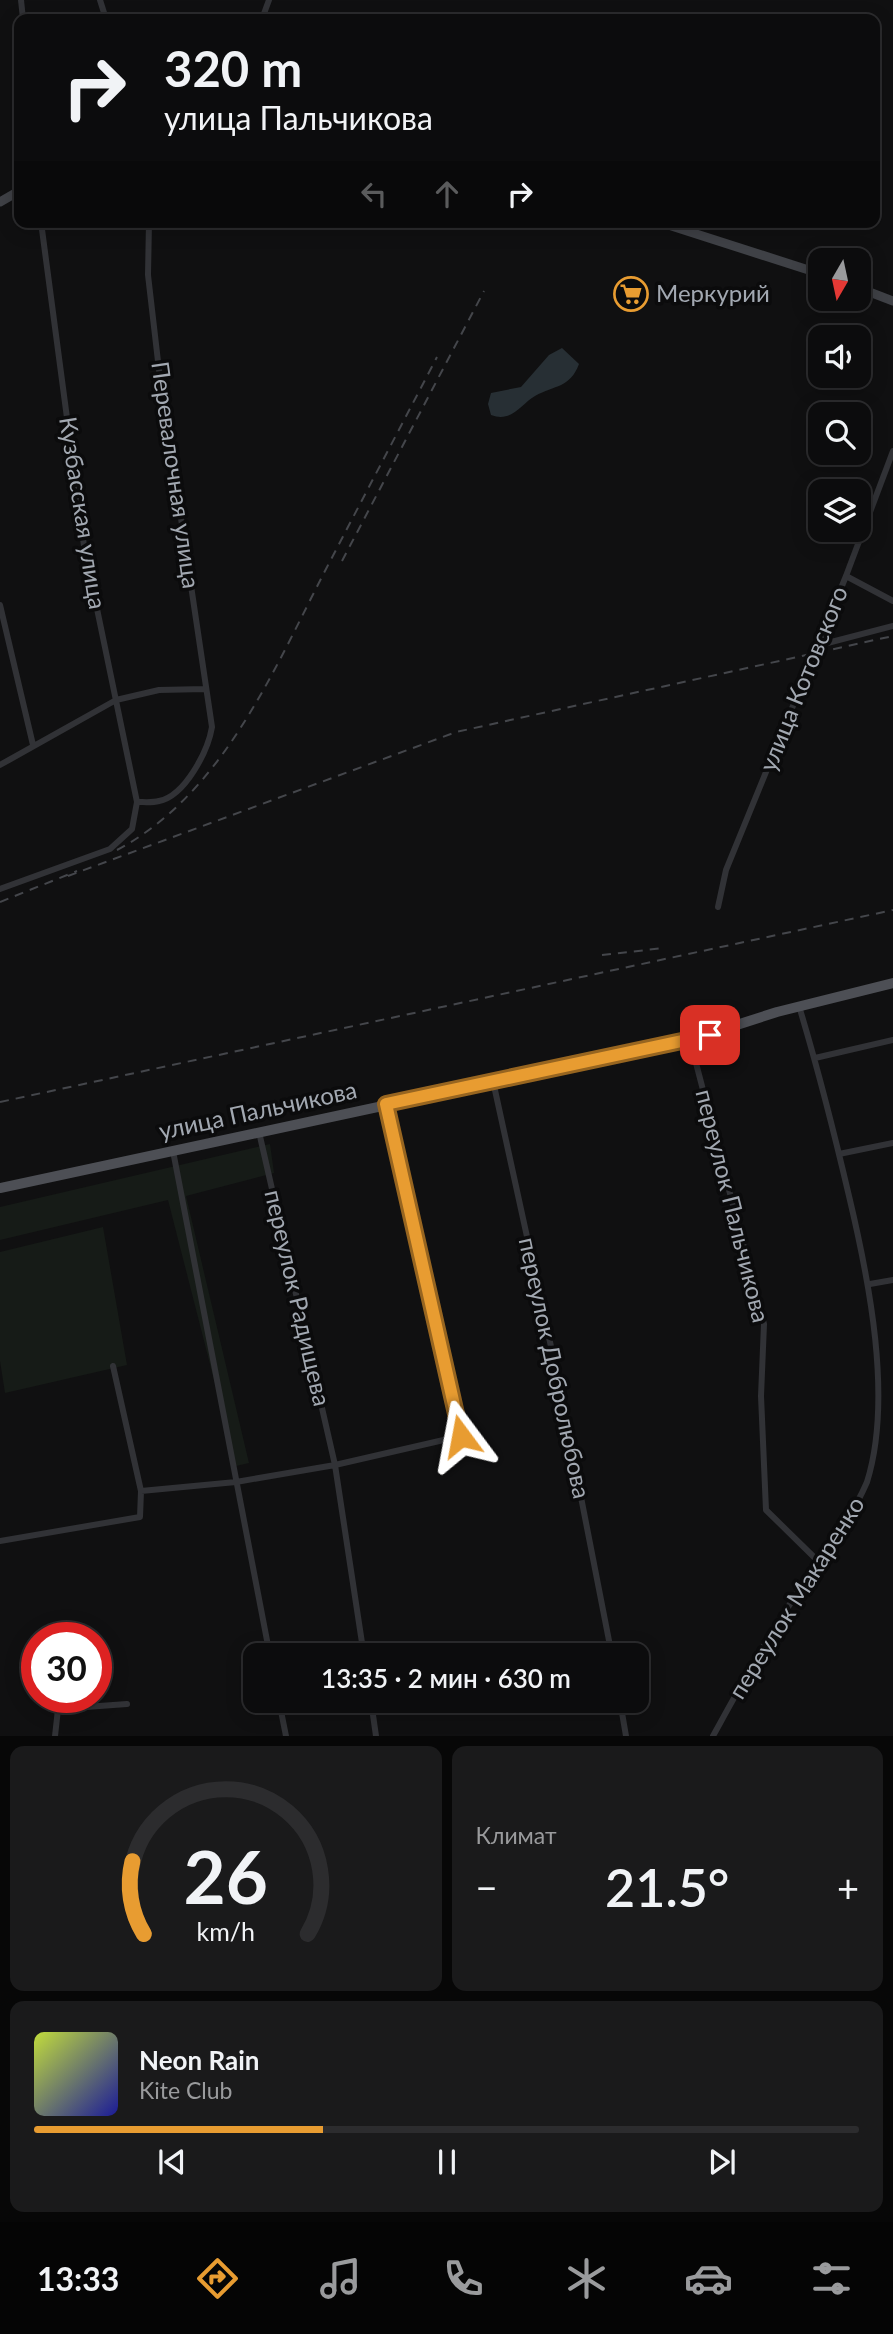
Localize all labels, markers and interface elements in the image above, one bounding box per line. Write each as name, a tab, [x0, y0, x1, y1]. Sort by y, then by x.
text: 320 m	[164, 39, 302, 97]
icon: right	[49, 42, 140, 133]
text: улица Пальчикова	[164, 98, 433, 137]
icon: left	[355, 175, 393, 213]
icon: ahead	[428, 175, 466, 213]
icon: right	[501, 175, 539, 213]
north arrow	[808, 248, 872, 312]
map controls	[808, 248, 871, 542]
supermarket icon: Меркурий	[612, 275, 650, 313]
place label: Меркурий	[656, 278, 770, 307]
button: sound	[808, 325, 871, 388]
street label: Перевалочная улица	[146, 359, 207, 590]
button: search	[808, 402, 871, 465]
street label: Кузбасская улица	[54, 414, 113, 611]
button: layers	[808, 479, 871, 542]
street label: улица Котовского	[752, 582, 853, 775]
pin	[680, 1005, 740, 1065]
icon: arrive	[691, 1016, 729, 1054]
street label: улица Пальчикова	[156, 1074, 359, 1145]
street label: переулок Пальчикова	[690, 1086, 776, 1325]
street label: переулок Радищева	[259, 1187, 337, 1409]
street label: переулок Добролюбова	[514, 1234, 597, 1501]
position arrow	[424, 1399, 498, 1473]
street label: переулок Макаренко	[722, 1491, 870, 1704]
speed limit sign: 30	[21, 1622, 112, 1713]
text: 13:35 · 2 мин · 630 m	[321, 1662, 571, 1694]
text: Климат	[476, 1821, 557, 1849]
text: 26	[184, 1833, 268, 1921]
text: 21.5°	[605, 1856, 729, 1918]
text: −	[476, 1864, 498, 1910]
text: +	[837, 1864, 859, 1910]
text: km/h	[196, 1916, 255, 1946]
text: Neon Rain	[139, 2044, 259, 2076]
text: Kite Club	[139, 2076, 232, 2104]
icon: previous	[153, 2143, 191, 2181]
icon: pause	[428, 2143, 466, 2181]
icon: next	[703, 2143, 741, 2181]
icon: directions	[193, 2254, 242, 2303]
icon: music	[316, 2254, 365, 2303]
icon: phone	[439, 2254, 488, 2303]
icon: climate	[562, 2254, 611, 2303]
icon: car	[684, 2254, 733, 2303]
icon: filters	[807, 2254, 856, 2303]
text: 13:33	[37, 2259, 119, 2298]

